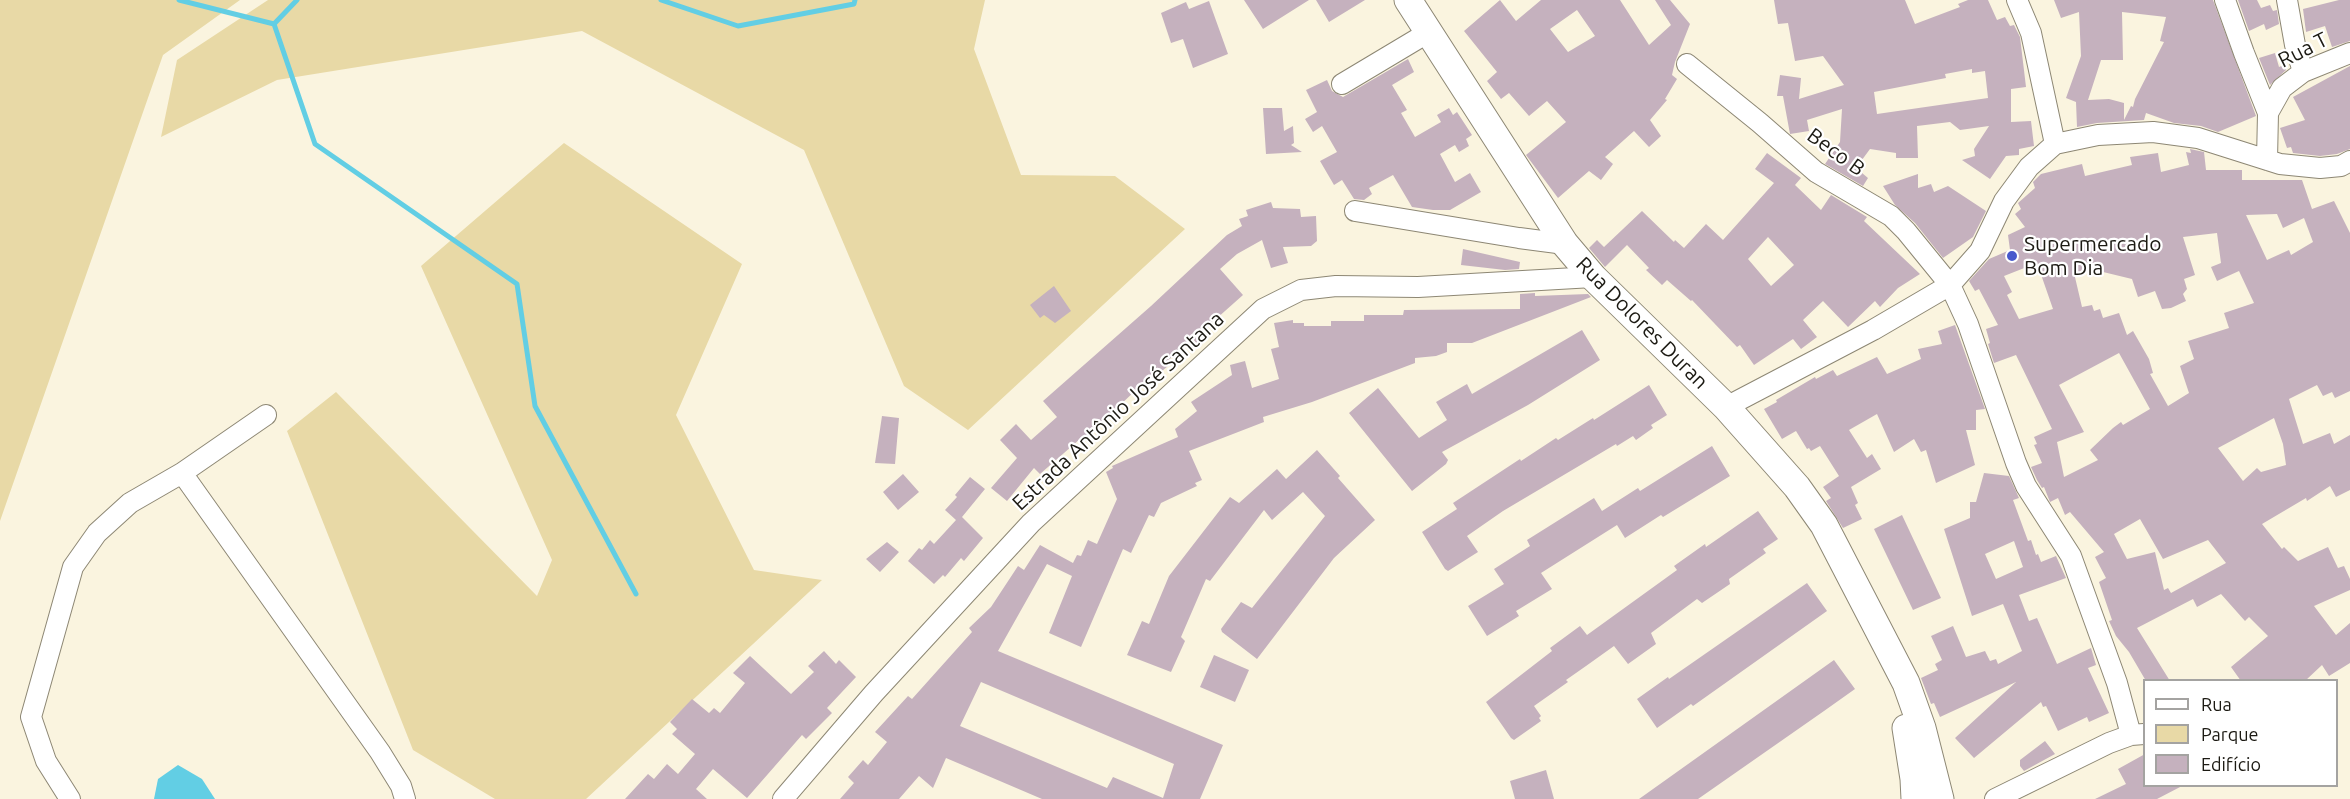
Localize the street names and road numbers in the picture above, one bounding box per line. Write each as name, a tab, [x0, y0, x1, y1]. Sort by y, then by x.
street label: Rua T	[2274, 27, 2332, 73]
street label: Beco B	[1802, 123, 1870, 181]
street label: Rua Dolores Duran	[1571, 252, 1713, 394]
street label: Estrada Antônio José Santana	[1007, 306, 1229, 516]

